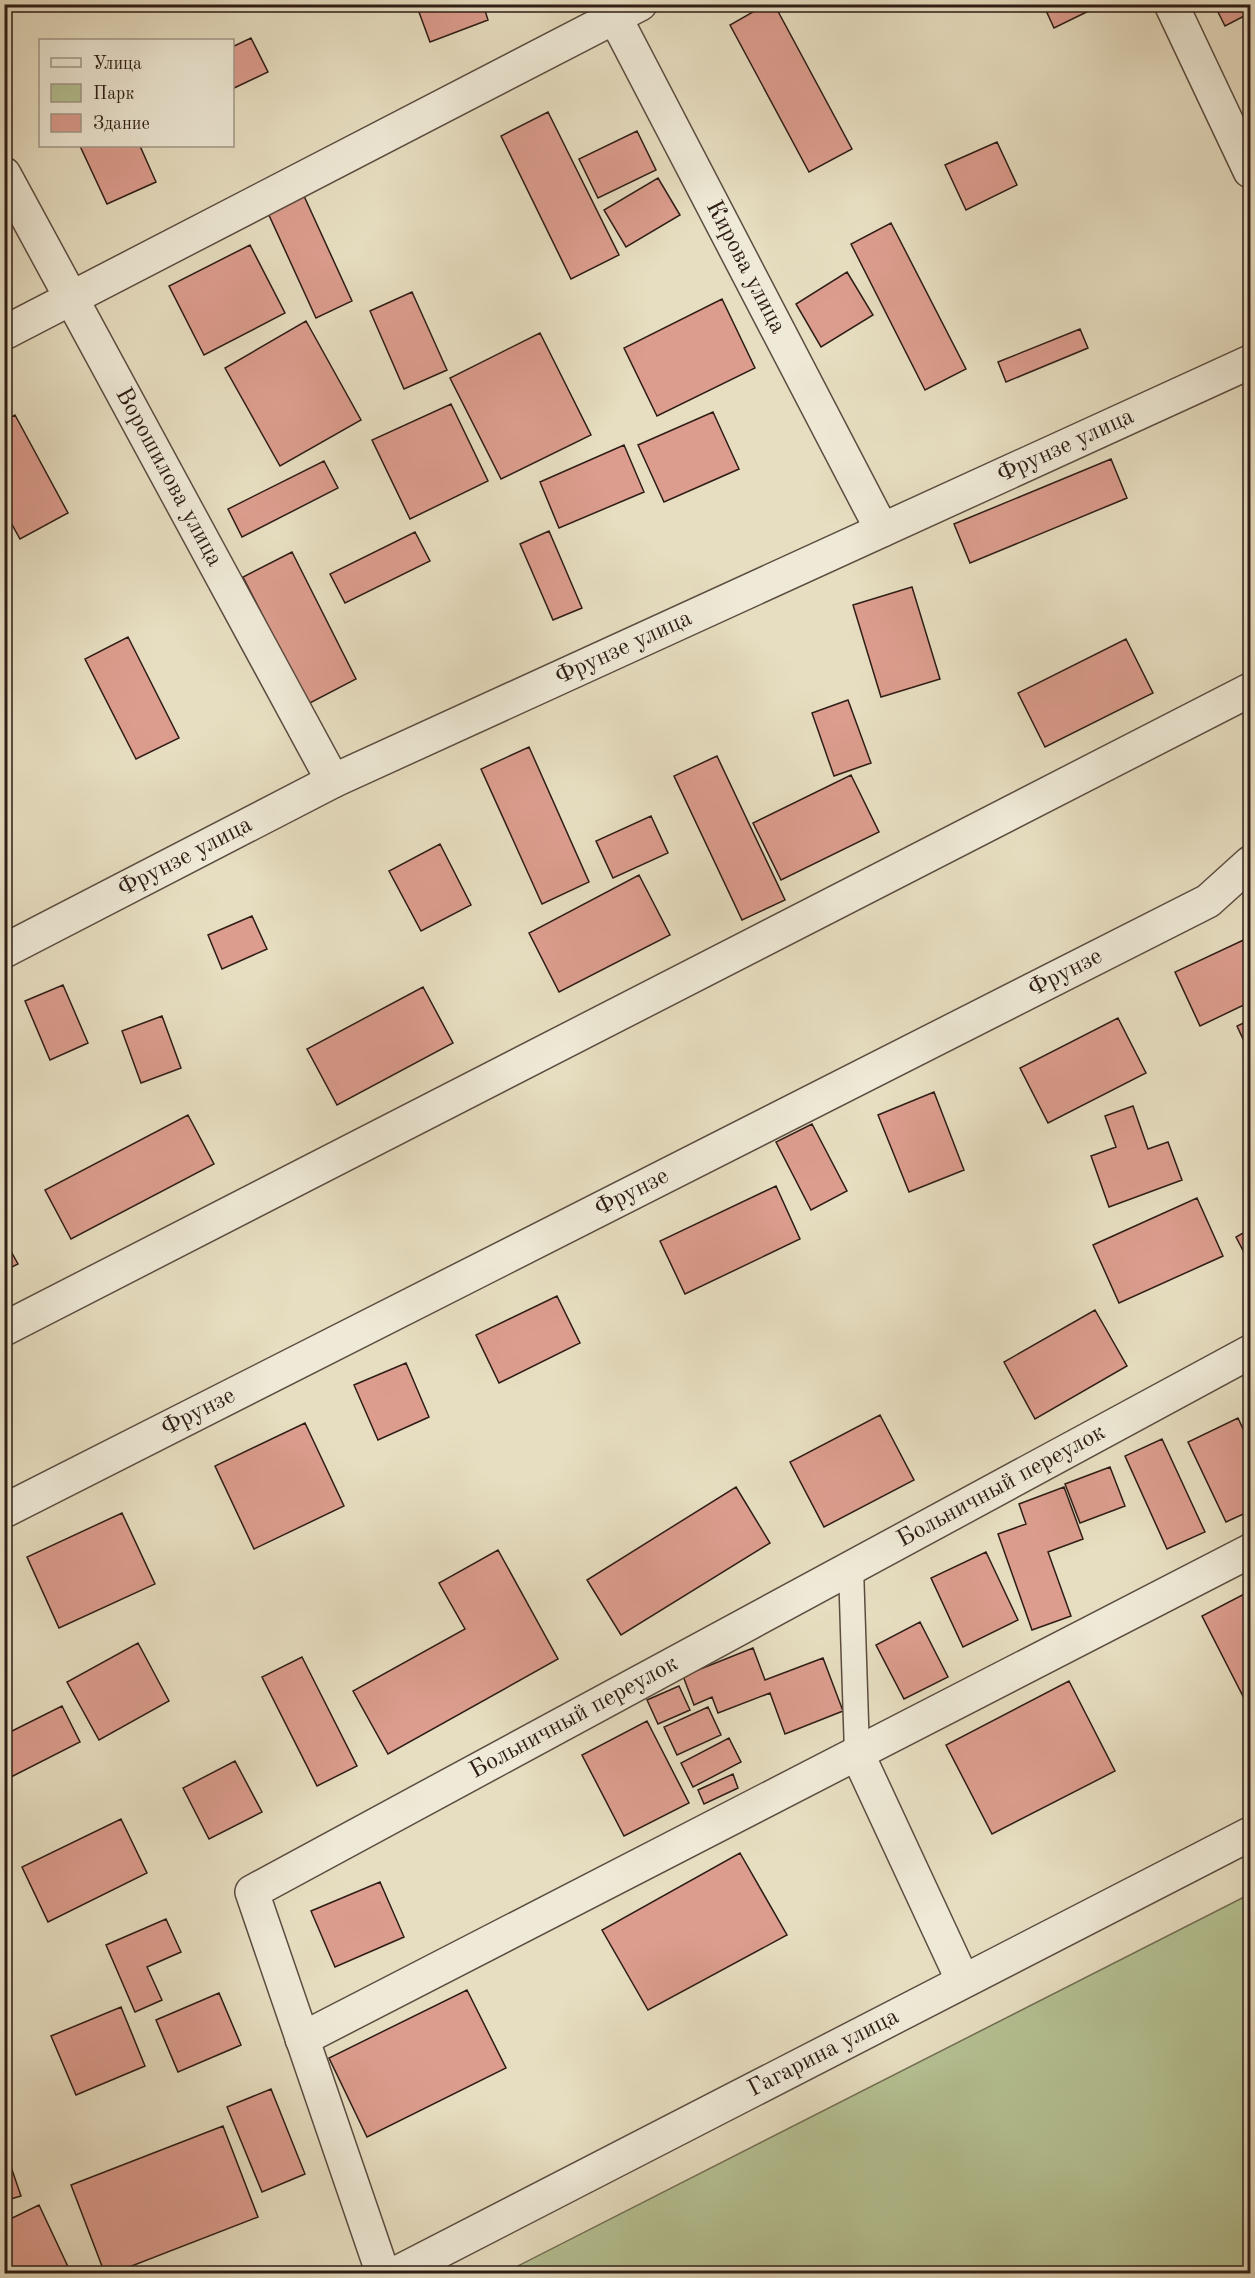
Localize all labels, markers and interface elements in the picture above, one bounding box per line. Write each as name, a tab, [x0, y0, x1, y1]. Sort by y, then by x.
legend	[39, 39, 234, 147]
text: Улица	[93, 55, 142, 73]
text: Парк	[93, 85, 134, 103]
text: Здание	[93, 115, 150, 133]
street label: Кирова улица	[701, 197, 790, 338]
street label: Ворошилова улица	[110, 384, 227, 571]
street label: Фрунзе улица	[994, 405, 1138, 488]
street label: Фрунзе улица	[552, 607, 696, 690]
street label: Фрунзе улица	[114, 813, 256, 902]
street label: Фрунзе	[1025, 945, 1106, 1002]
street label: Фрунзе	[591, 1164, 673, 1221]
street label: Фрунзе	[158, 1384, 239, 1441]
street label: Больничный переулок	[893, 1421, 1110, 1552]
street label: Больничный переулок	[466, 1652, 682, 1784]
street label: Гагарина улица	[744, 2005, 903, 2102]

